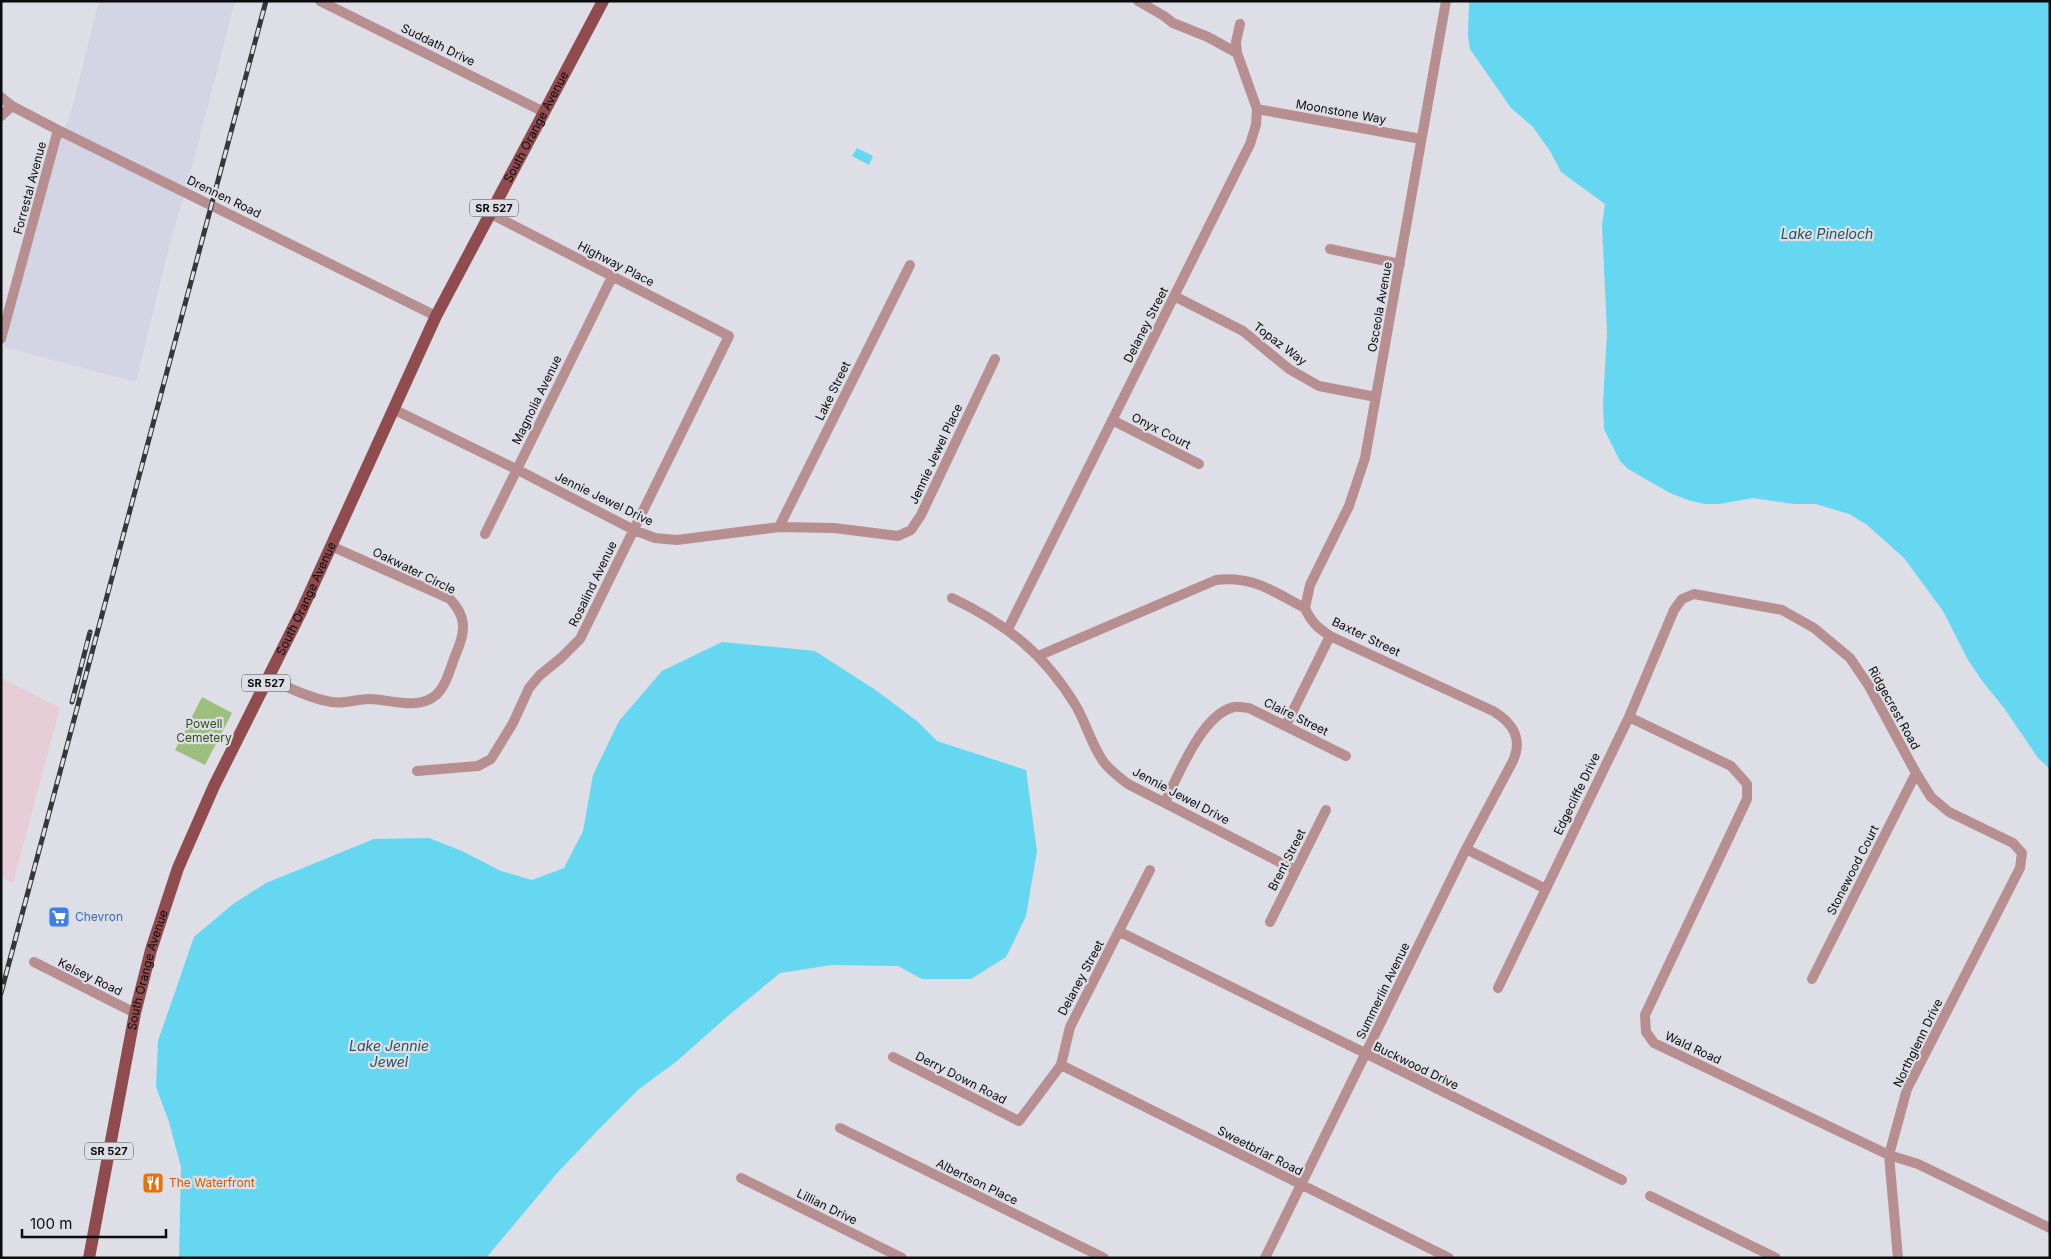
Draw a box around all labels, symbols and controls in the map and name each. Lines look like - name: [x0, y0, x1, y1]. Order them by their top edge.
- street label: Suddath Drive: [399, 20, 478, 69]
- street label: South Orange Avenue: [500, 68, 571, 185]
- street label: Moonstone Way: [1295, 96, 1388, 127]
- street label: Forrestal Avenue: [10, 140, 49, 236]
- street label: Drennen Road: [185, 172, 264, 221]
- road number: SR 527: [470, 200, 518, 217]
- water label: Lake Pineloch: [1781, 225, 1873, 242]
- street label: Highway Place: [575, 238, 657, 289]
- street label: Osceola Avenue: [1364, 260, 1395, 353]
- street label: Delaney Street: [1120, 284, 1171, 365]
- street label: Topaz Way: [1251, 319, 1310, 369]
- street label: Magnolia Avenue: [508, 353, 565, 447]
- street label: Lake Street: [812, 359, 853, 423]
- street label: Jennie Jewel Place: [906, 401, 965, 506]
- street label: Onyx Court: [1129, 409, 1193, 452]
- street label: Jennie Jewel Drive: [553, 468, 656, 529]
- street label: Rosalind Avenue: [565, 538, 620, 629]
- street label: South Orange Avenue: [273, 539, 339, 658]
- street label: Oakwater Circle: [370, 544, 458, 597]
- street label: Baxter Street: [1330, 614, 1403, 660]
- street label: Ridgecrest Road: [1865, 663, 1924, 752]
- road number: SR 527: [242, 674, 290, 691]
- street label: Claire Street: [1262, 694, 1331, 739]
- park label: Powell Cemetery: [176, 716, 232, 745]
- street label: Edgecliffe Drive: [1550, 750, 1603, 837]
- street label: Jennie Jewel Drive: [1130, 764, 1232, 827]
- street label: Stonewood Court: [1823, 822, 1882, 917]
- street label: Brent Street: [1265, 826, 1309, 893]
- supermarket icon: Chevron: [47, 905, 71, 929]
- street label: South Orange Avenue: [124, 908, 171, 1031]
- place label: Chevron: [75, 909, 123, 924]
- street label: Delaney Street: [1054, 937, 1107, 1018]
- street label: Summerlin Avenue: [1353, 940, 1413, 1042]
- street label: Kelsey Road: [56, 955, 125, 999]
- street label: Northglenn Drive: [1890, 996, 1945, 1089]
- street label: Wald Road: [1663, 1028, 1724, 1067]
- water label: Lake Jennie Jewel: [349, 1037, 429, 1070]
- street label: Buckwood Drive: [1371, 1038, 1461, 1093]
- street label: Derry Down Road: [913, 1048, 1009, 1107]
- street label: Sweetbriar Road: [1215, 1123, 1305, 1179]
- road number: SR 527: [85, 1142, 133, 1160]
- street label: Albertson Place: [934, 1155, 1021, 1208]
- restaurant icon: The Waterfront: [141, 1171, 165, 1195]
- place label: The Waterfront: [169, 1175, 255, 1190]
- street label: Lillian Drive: [795, 1185, 860, 1228]
- scale bar: [22, 1206, 166, 1238]
- text: 100 m: [30, 1214, 72, 1233]

